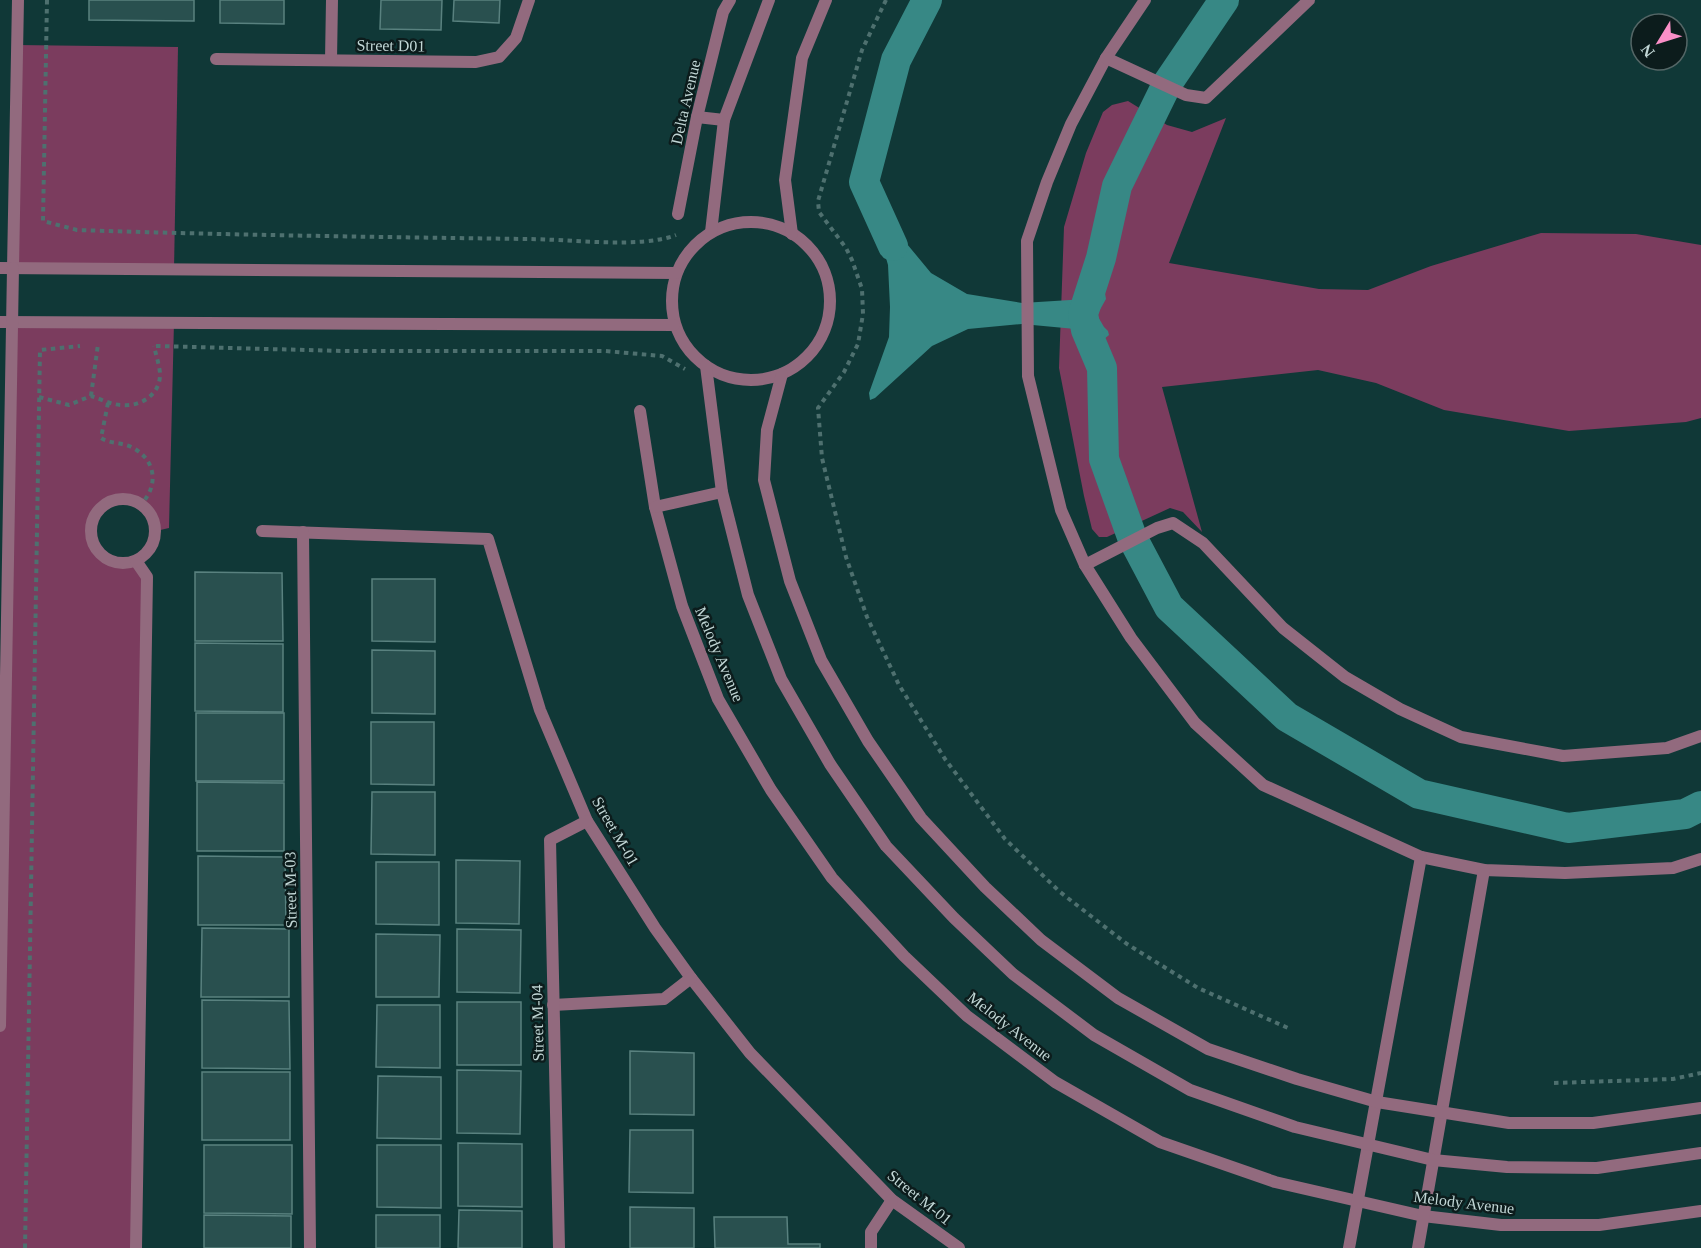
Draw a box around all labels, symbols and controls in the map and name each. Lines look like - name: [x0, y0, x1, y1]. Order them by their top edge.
- north arrow: [1629, 12, 1689, 72]
- street label: Street D01: [356, 36, 426, 55]
- text: N: [1637, 41, 1658, 61]
- street label: Delta Avenue: [667, 58, 703, 146]
- street label: Melody Avenue: [691, 604, 747, 705]
- street label: Street M-01: [589, 794, 642, 869]
- street label: Street M-03: [281, 851, 300, 929]
- street label: Street M-04: [528, 984, 547, 1062]
- street label: Melody Avenue: [964, 988, 1055, 1065]
- street label: Street M-01: [884, 1167, 955, 1228]
- street label: Melody Avenue: [1412, 1188, 1515, 1218]

